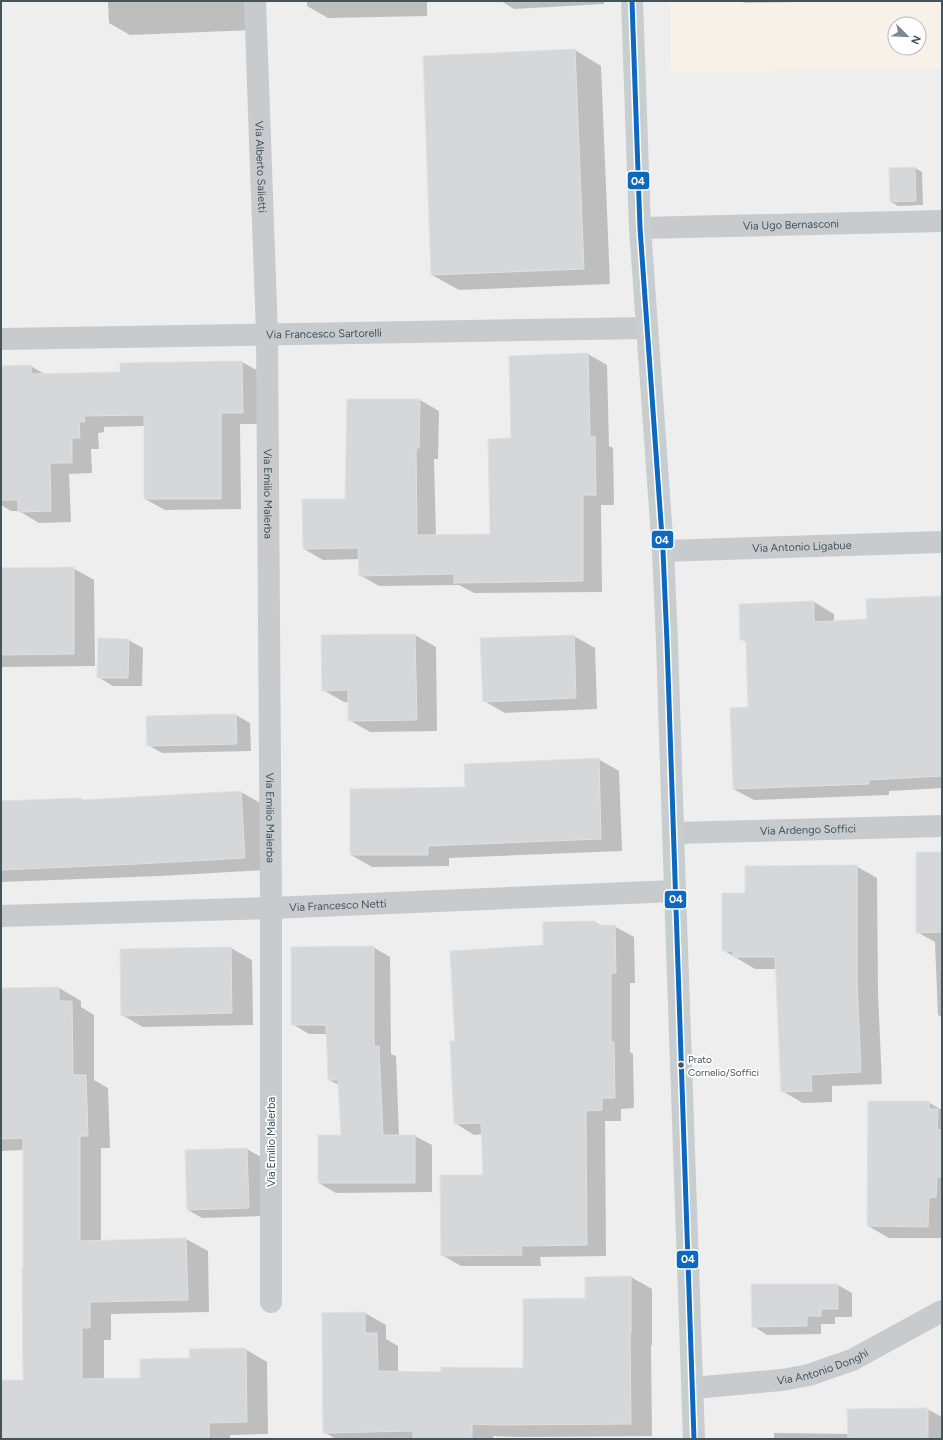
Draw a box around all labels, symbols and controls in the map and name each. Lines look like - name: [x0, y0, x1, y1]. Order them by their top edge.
- north arrow: [887, 16, 927, 56]
- text: N: [908, 33, 923, 46]
- street label: Via Alberto Salietti: [252, 121, 269, 213]
- line badge: 04: [627, 171, 650, 190]
- text: 04: [631, 175, 645, 188]
- street label: Via Ugo Bernasconi: [743, 217, 839, 233]
- street label: Via Francesco Sartorelli: [266, 327, 382, 341]
- street label: Via Emilio Malerba: [261, 449, 274, 539]
- line badge: 04: [651, 530, 674, 549]
- text: 04: [655, 534, 669, 547]
- street label: Via Antonio Ligabue: [752, 539, 852, 555]
- street label: Via Emilio Malerba: [263, 773, 277, 863]
- street label: Via Ardengo Soffici: [760, 822, 856, 838]
- line badge: 04: [664, 890, 687, 909]
- text: 04: [669, 893, 683, 906]
- street label: Via Francesco Netti: [289, 897, 387, 914]
- place label: Prato Cornelio/Soffici: [688, 1053, 759, 1079]
- marker: Prato Cornelio/Soffici: [676, 1060, 686, 1070]
- street label: Via Emilio Malerba: [265, 1097, 278, 1187]
- line badge: 04: [676, 1250, 699, 1269]
- text: 04: [681, 1253, 695, 1266]
- street label: Via Antonio Donghi: [776, 1346, 871, 1387]

